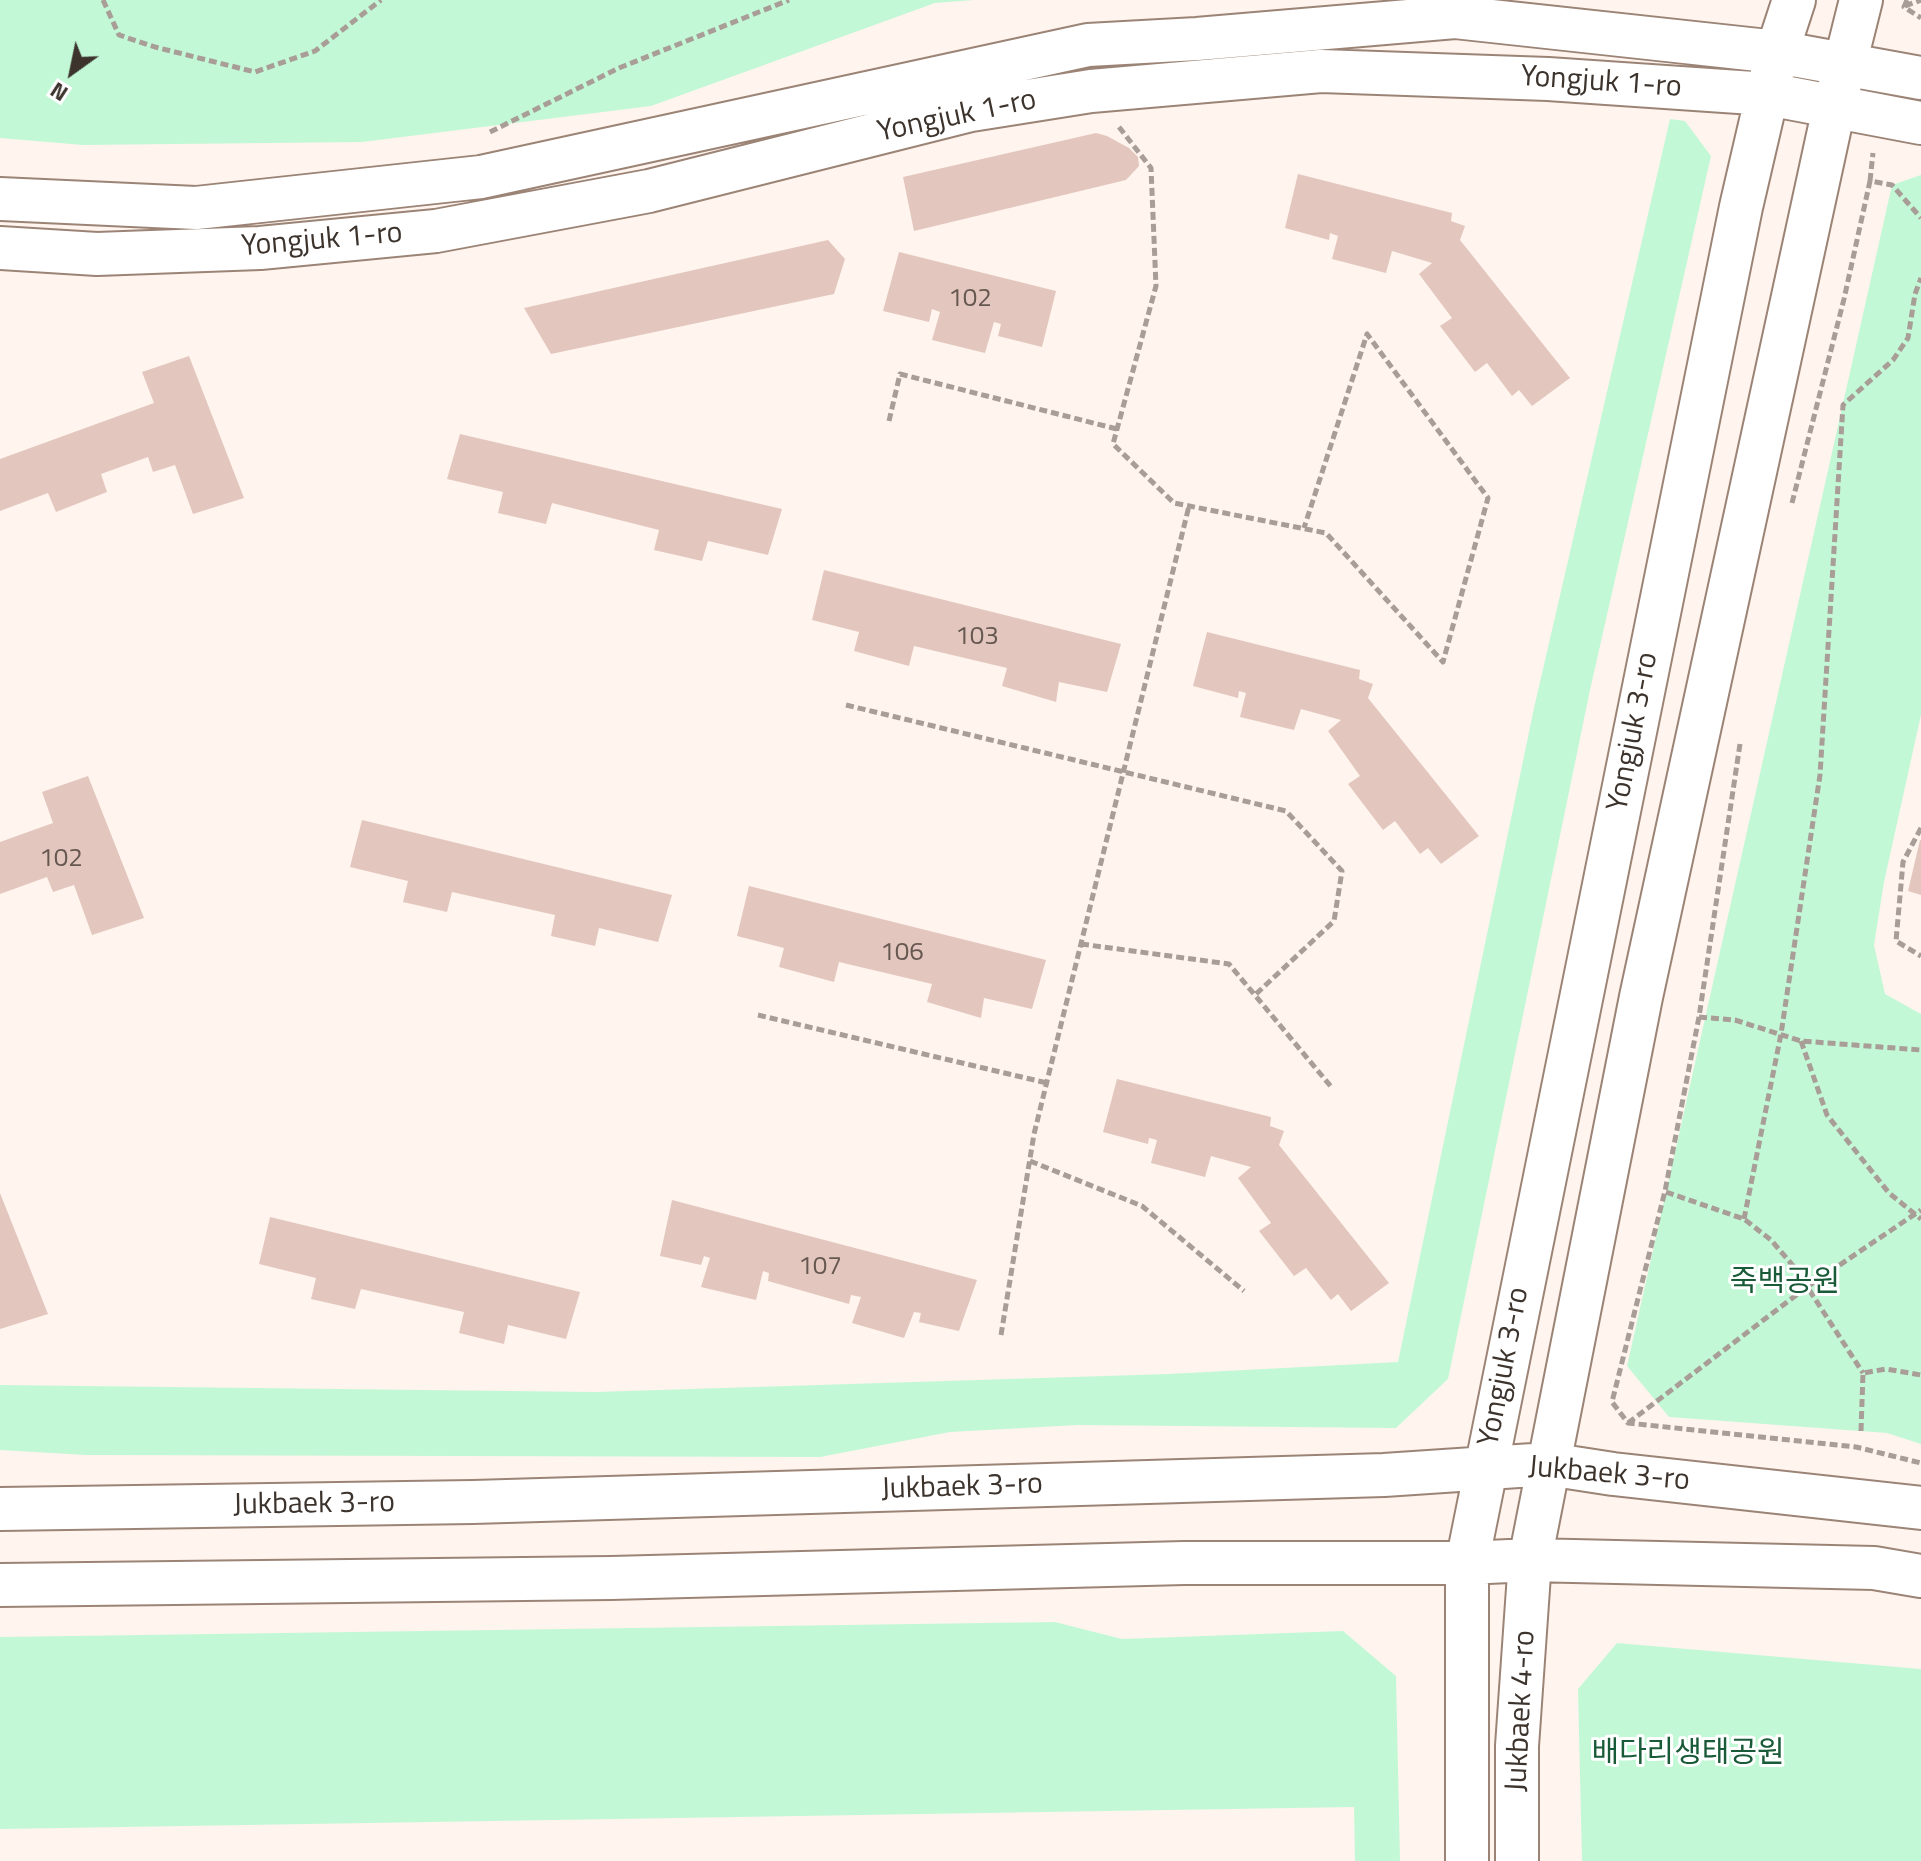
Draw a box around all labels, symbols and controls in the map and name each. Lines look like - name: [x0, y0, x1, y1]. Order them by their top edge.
- north arrow: [32, 32, 112, 112]
- street label: Yongjuk 1-ro: [1519, 59, 1683, 107]
- text: N: [43, 74, 75, 111]
- street label: Yongjuk 1-ro: [874, 83, 1040, 151]
- street label: Yongjuk 1-ro: [240, 216, 404, 266]
- house number: 102: [948, 284, 992, 316]
- house number: 103: [955, 622, 999, 654]
- street label: Yongjuk 3-ro: [1601, 649, 1667, 815]
- house number: 102: [39, 844, 83, 876]
- house number: 106: [880, 938, 924, 970]
- house number: 107: [798, 1252, 842, 1284]
- park label: 죽백공원: [1730, 1266, 1840, 1302]
- street label: Yongjuk 3-ro: [1472, 1284, 1538, 1450]
- street label: Jukbaek 3-ro: [1527, 1450, 1691, 1500]
- street label: Jukbaek 3-ro: [881, 1467, 1043, 1509]
- street label: Jukbaek 3-ro: [233, 1486, 395, 1524]
- street label: Jukbaek 4-ro: [1500, 1629, 1544, 1793]
- park label: 배다리생태공원: [1591, 1737, 1785, 1773]

